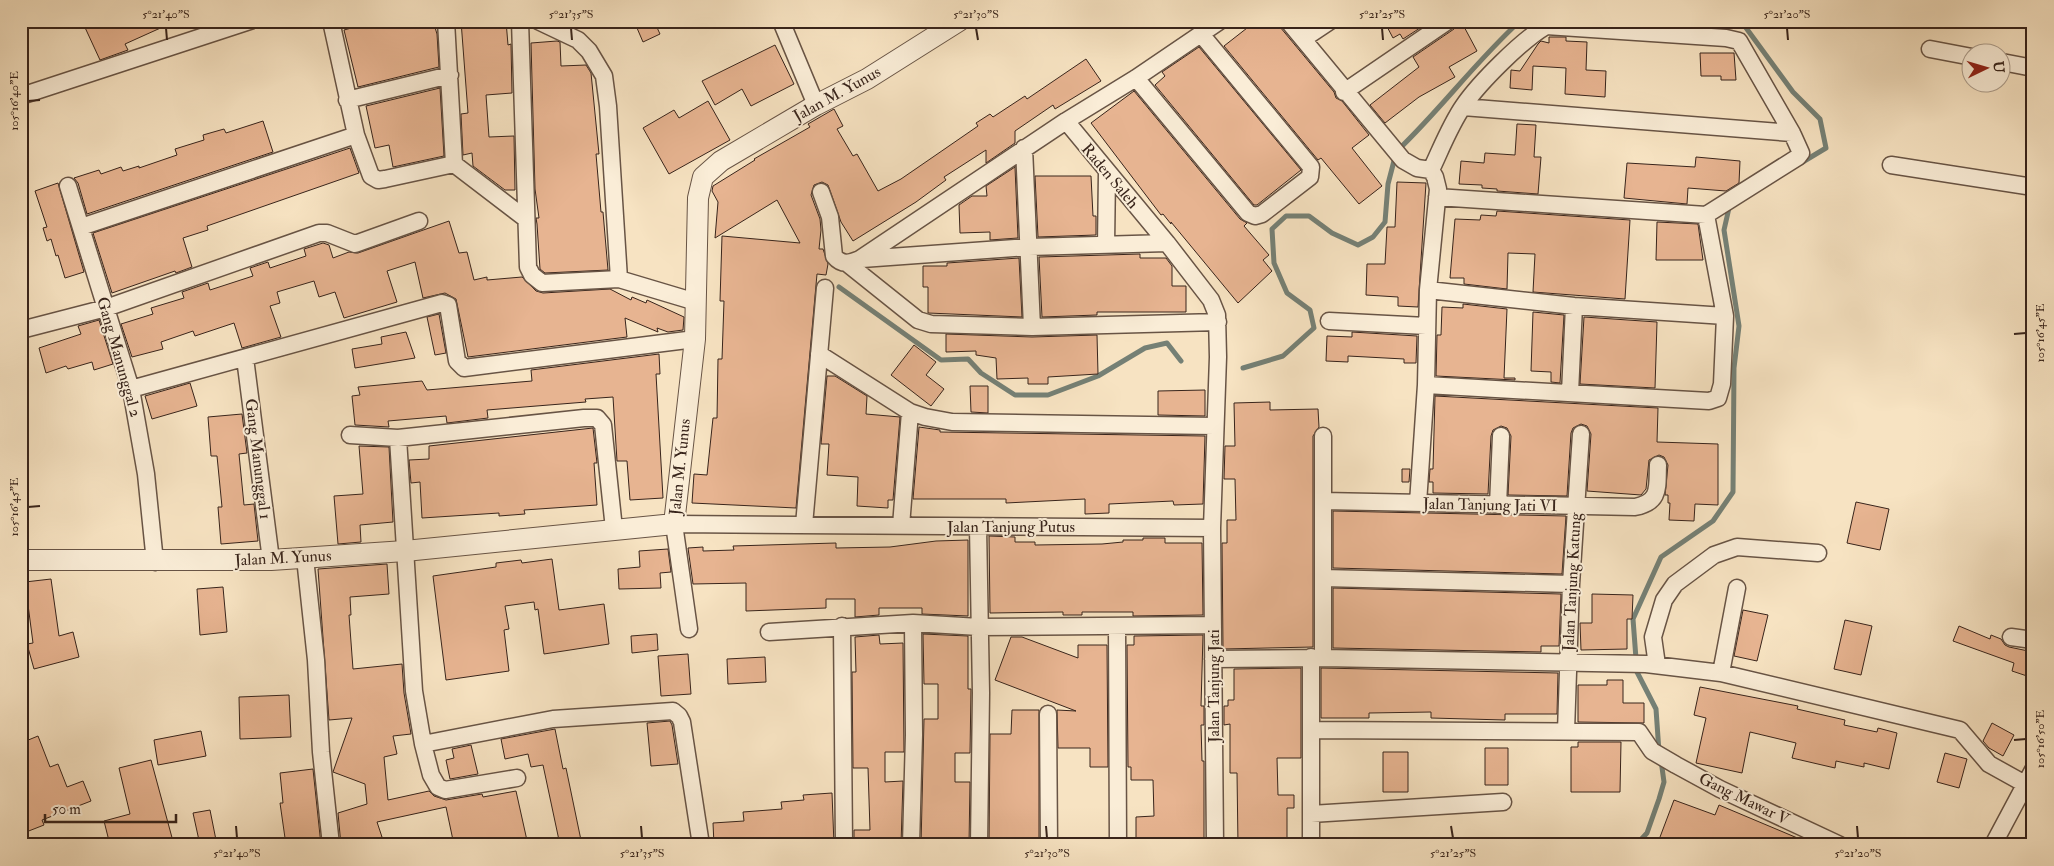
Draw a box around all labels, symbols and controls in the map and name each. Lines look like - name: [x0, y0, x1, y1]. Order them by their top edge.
- text: 5°21'40"S: [142, 7, 190, 22]
- text: 5°21'35"S: [549, 7, 593, 22]
- text: 5°21'30"S: [953, 7, 999, 22]
- text: 5°21'25"S: [1359, 7, 1405, 22]
- text: 5°21'20"S: [1763, 7, 1811, 22]
- north arrow: [1962, 42, 2012, 92]
- text: U: [1989, 60, 2007, 74]
- street label: Jalan M. Yunus: [789, 62, 885, 128]
- text: 105°16'40"E: [7, 71, 22, 131]
- street label: Raden Saleh: [1077, 139, 1143, 213]
- street label: Gang Manunggal 2: [92, 295, 146, 419]
- text: 105°16'45"E: [2033, 303, 2048, 362]
- street label: Gang Manunggal 1: [241, 397, 275, 521]
- street label: Jalan M. Yunus: [665, 418, 696, 517]
- text: 105°16'45"E: [7, 477, 22, 536]
- street label: Jalan Tanjung Jati VI: [1422, 494, 1557, 517]
- street label: Jalan Tanjung Katung: [1558, 511, 1587, 653]
- street label: Jalan Tanjung Putus: [946, 517, 1075, 538]
- street label: Jalan M. Yunus: [233, 545, 332, 572]
- street label: Jalan Tanjung Jati: [1204, 629, 1225, 744]
- text: 105°16'50"E: [2033, 709, 2048, 768]
- street label: Gang Mawar V: [1695, 768, 1793, 830]
- scale bar: [45, 791, 176, 823]
- text: 50 m: [52, 800, 81, 819]
- text: 5°21'40"S: [213, 846, 261, 861]
- text: 5°21'35"S: [620, 846, 664, 861]
- text: 5°21'30"S: [1024, 846, 1070, 861]
- text: 5°21'25"S: [1430, 846, 1476, 861]
- text: 5°21'20"S: [1834, 846, 1882, 861]

